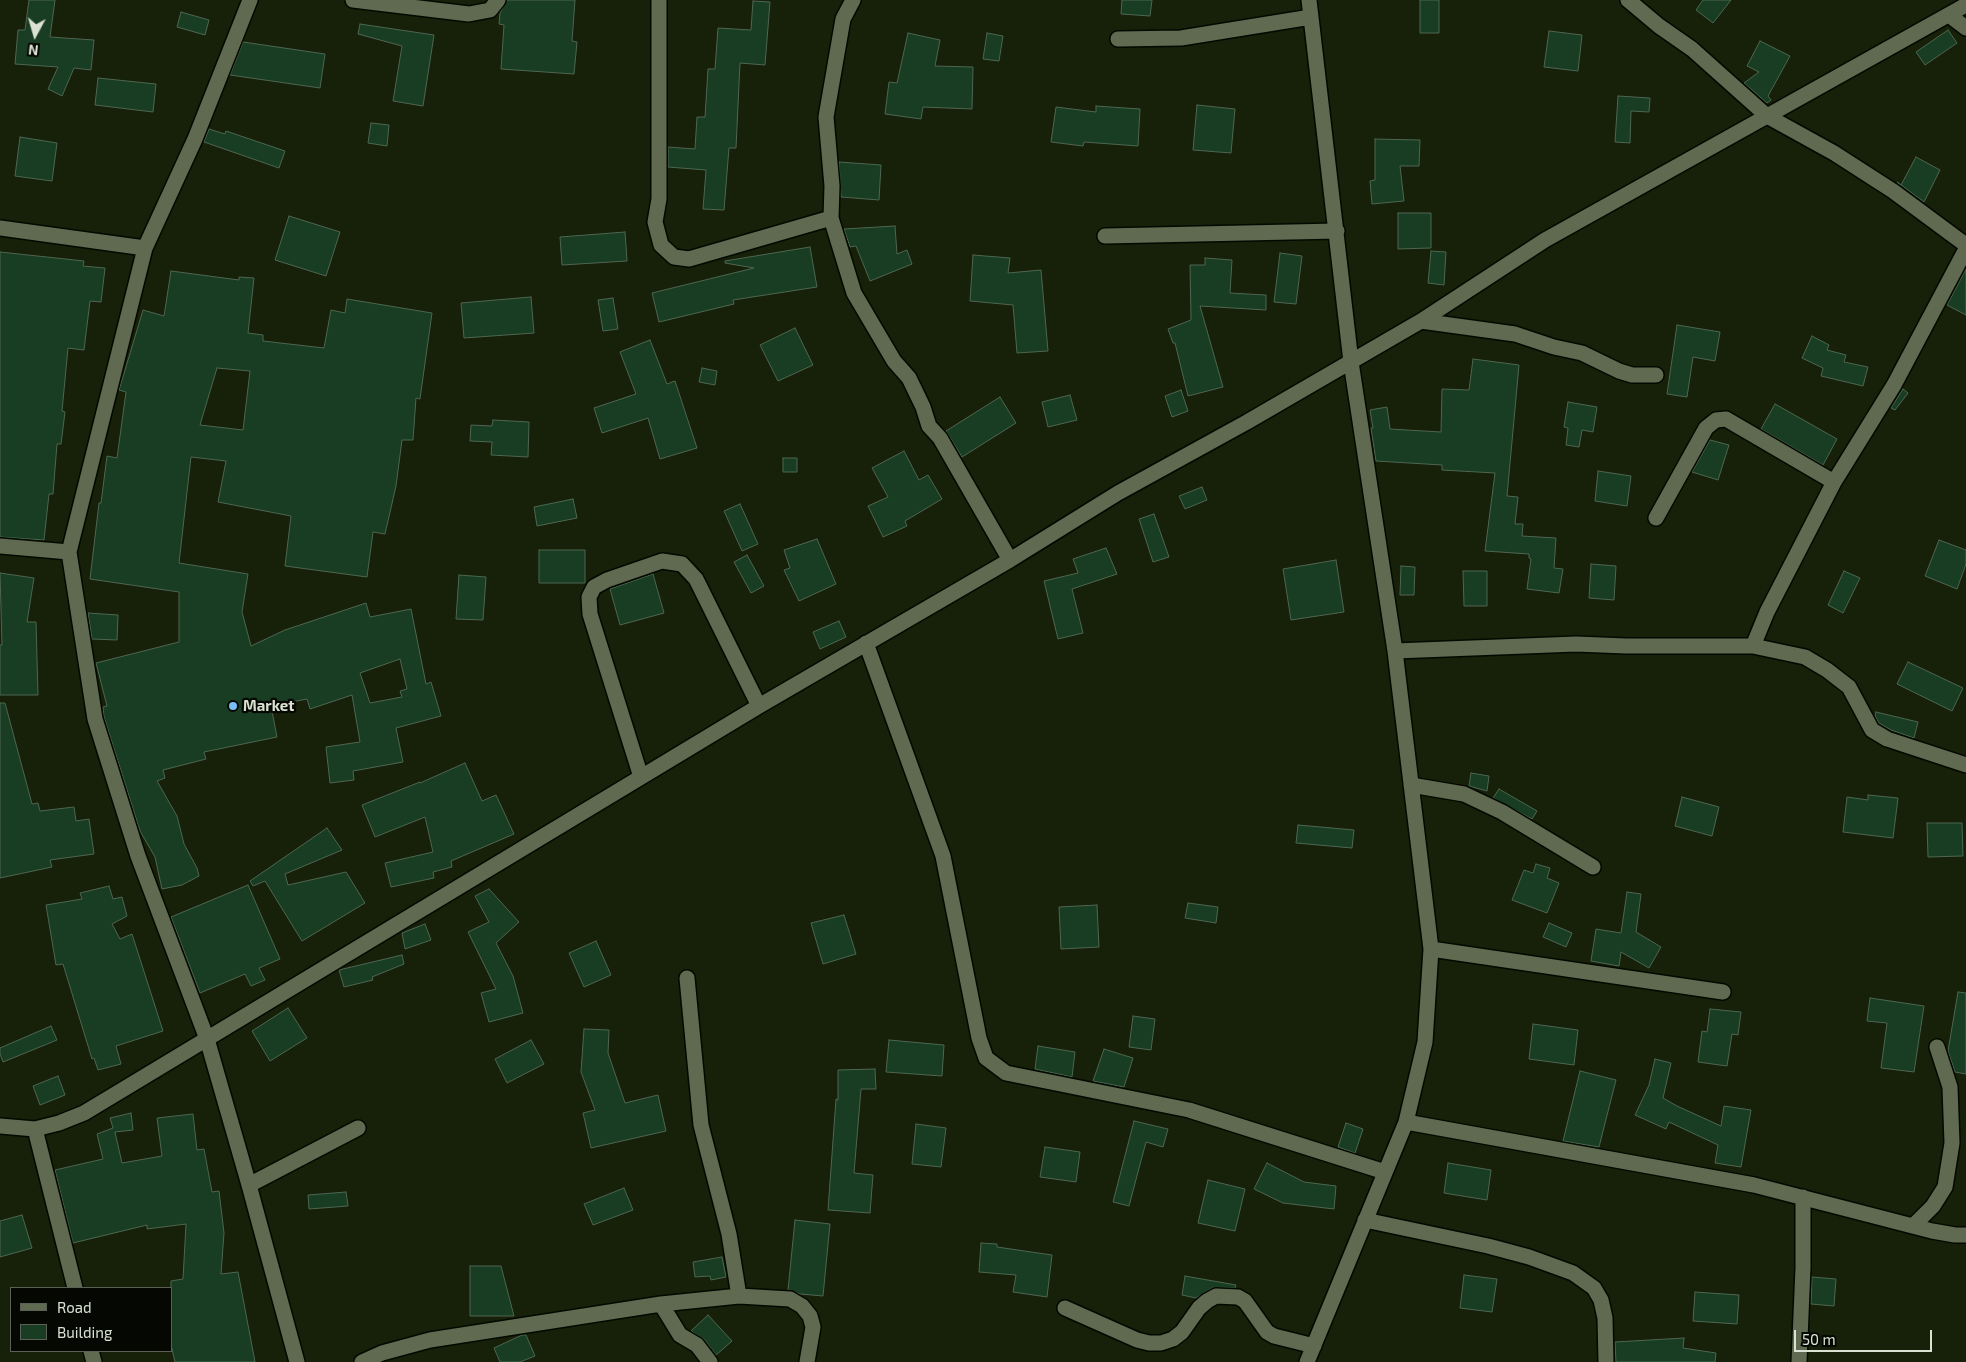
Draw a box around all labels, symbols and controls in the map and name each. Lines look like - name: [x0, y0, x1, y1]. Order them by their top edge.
- north arrow: [10, 10, 60, 60]
- text: N: [27, 41, 39, 59]
- place label: Market: [243, 697, 294, 715]
- marker: Market: [227, 700, 239, 712]
- legend: [10, 1287, 172, 1352]
- text: Road: [57, 1298, 92, 1316]
- scale bar: [1796, 1320, 1934, 1352]
- text: Building: [57, 1323, 112, 1341]
- text: 50 m: [1802, 1330, 1836, 1348]

